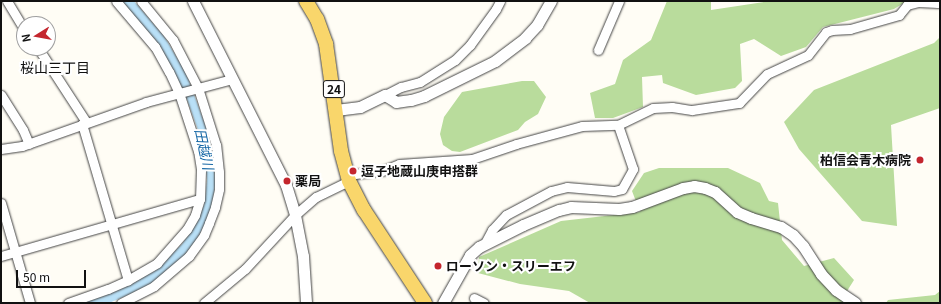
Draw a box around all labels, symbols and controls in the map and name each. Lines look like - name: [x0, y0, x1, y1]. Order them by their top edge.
- north arrow: [16, 16, 56, 56]
- text: N: [17, 33, 34, 44]
- district label: 桜山三丁目: [20, 59, 90, 75]
- road number: 24: [322, 79, 346, 99]
- water label: 田越川: [192, 127, 218, 171]
- place label: 柏信会青木病院: [820, 152, 911, 168]
- marker: 柏信会青木病院: [914, 154, 926, 166]
- place label: 逗子地蔵山庚申搭群: [361, 163, 478, 179]
- marker: 逗子地蔵山庚申搭群: [348, 166, 358, 176]
- place label: 薬局: [295, 173, 321, 189]
- marker: 薬局: [282, 176, 292, 186]
- place label: ローソン・スリーエフ: [446, 258, 576, 274]
- marker: ローソン・スリーエフ: [433, 261, 443, 271]
- scale bar: [18, 262, 88, 288]
- text: 50 m: [23, 268, 50, 285]

